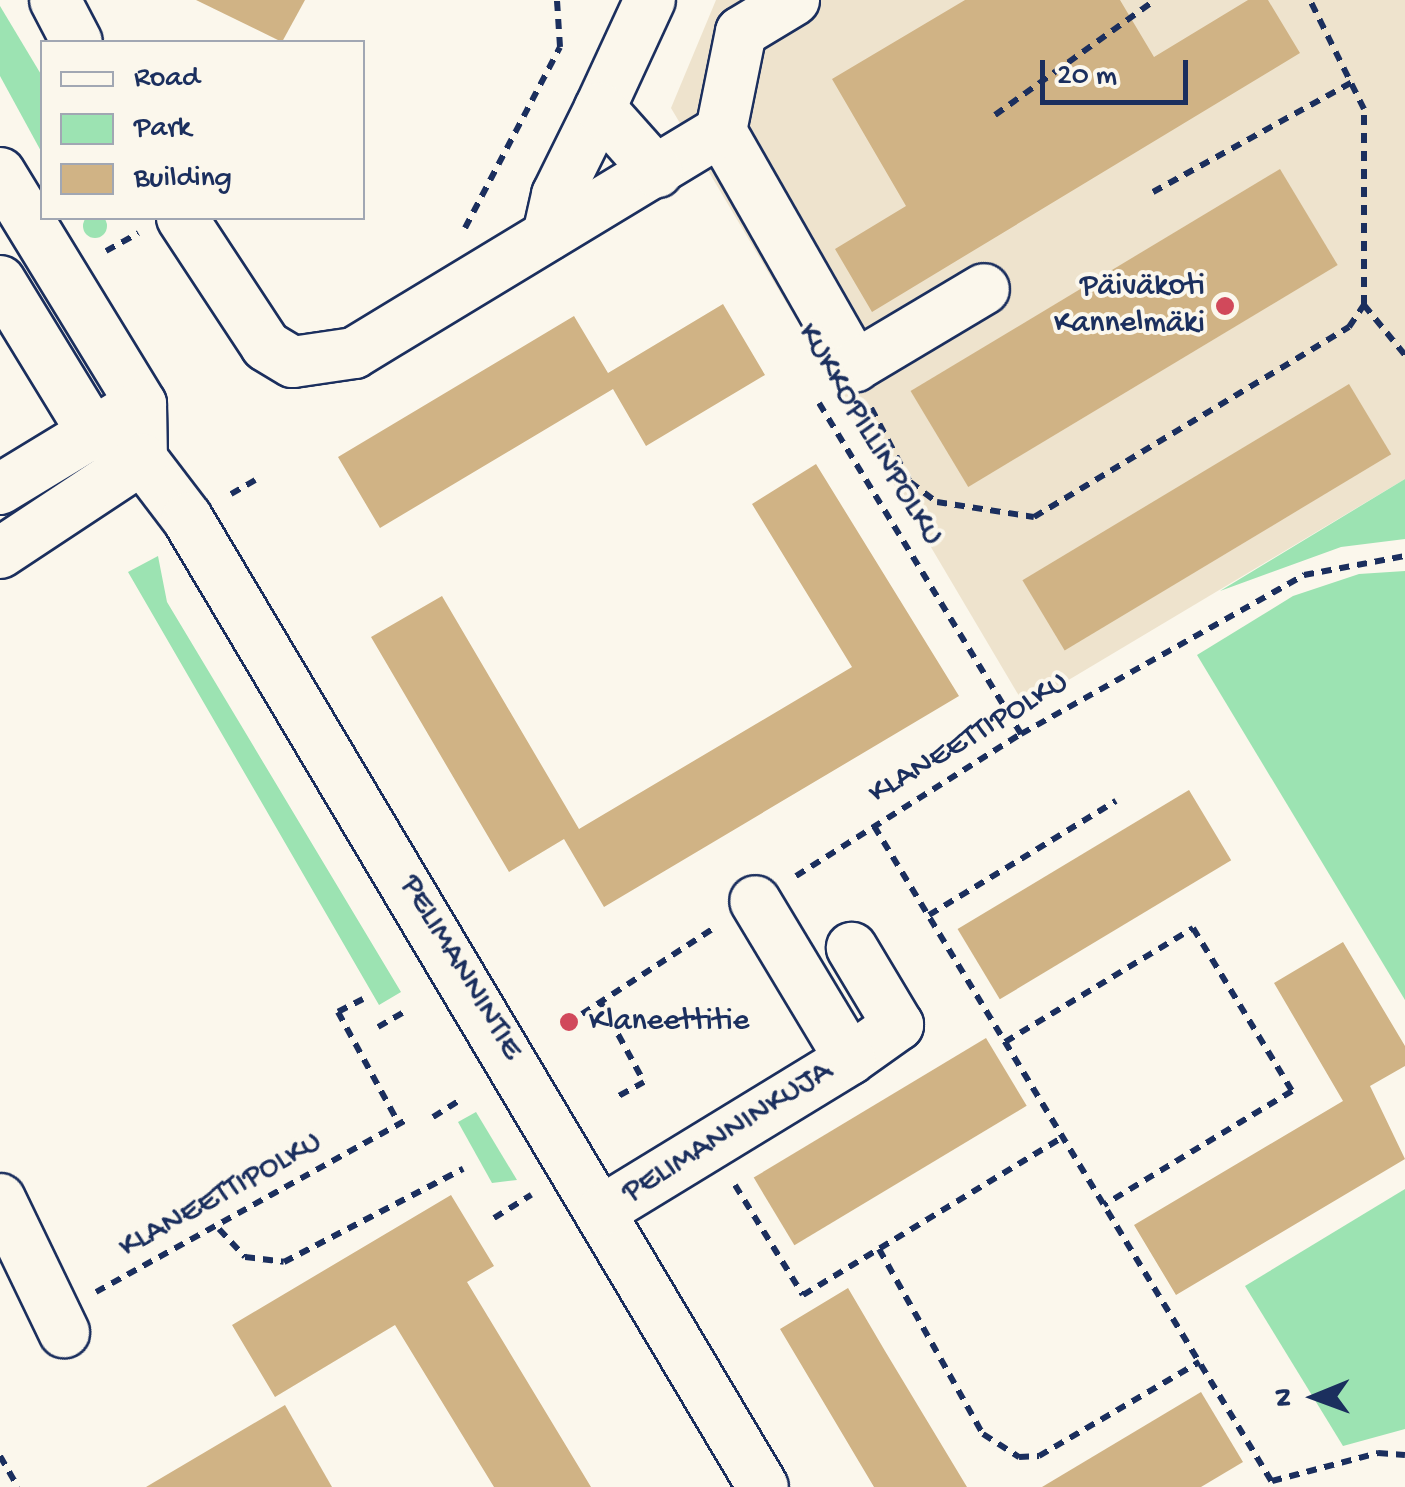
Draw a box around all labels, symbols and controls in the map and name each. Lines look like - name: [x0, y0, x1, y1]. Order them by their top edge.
- legend: [40, 40, 365, 220]
- scale bar: [1045, 40, 1192, 102]
- text: 20 m: [1057, 60, 1117, 95]
- text: Road: [134, 62, 200, 97]
- text: Park: [134, 112, 191, 147]
- text: Building: [134, 162, 232, 197]
- place label: Päiväkoti Kannelmäki: [1054, 269, 1205, 344]
- marker: Päiväkoti Kannelmäki: [1214, 295, 1236, 317]
- street label: KUKKOPILLINPOLKU: [787, 317, 951, 553]
- street label: KLANEETTIPOLKU: [862, 664, 1076, 814]
- street label: PELIMANNINTIE: [390, 869, 530, 1067]
- place label: Klaneettitie: [589, 1003, 749, 1041]
- marker: Klaneettitie: [558, 1011, 580, 1033]
- street label: PELIMANNINKUJA: [616, 1053, 840, 1213]
- street label: KLANEETTIPOLKU: [113, 1124, 329, 1268]
- north arrow: [1265, 1347, 1365, 1447]
- text: N: [1268, 1388, 1301, 1407]

